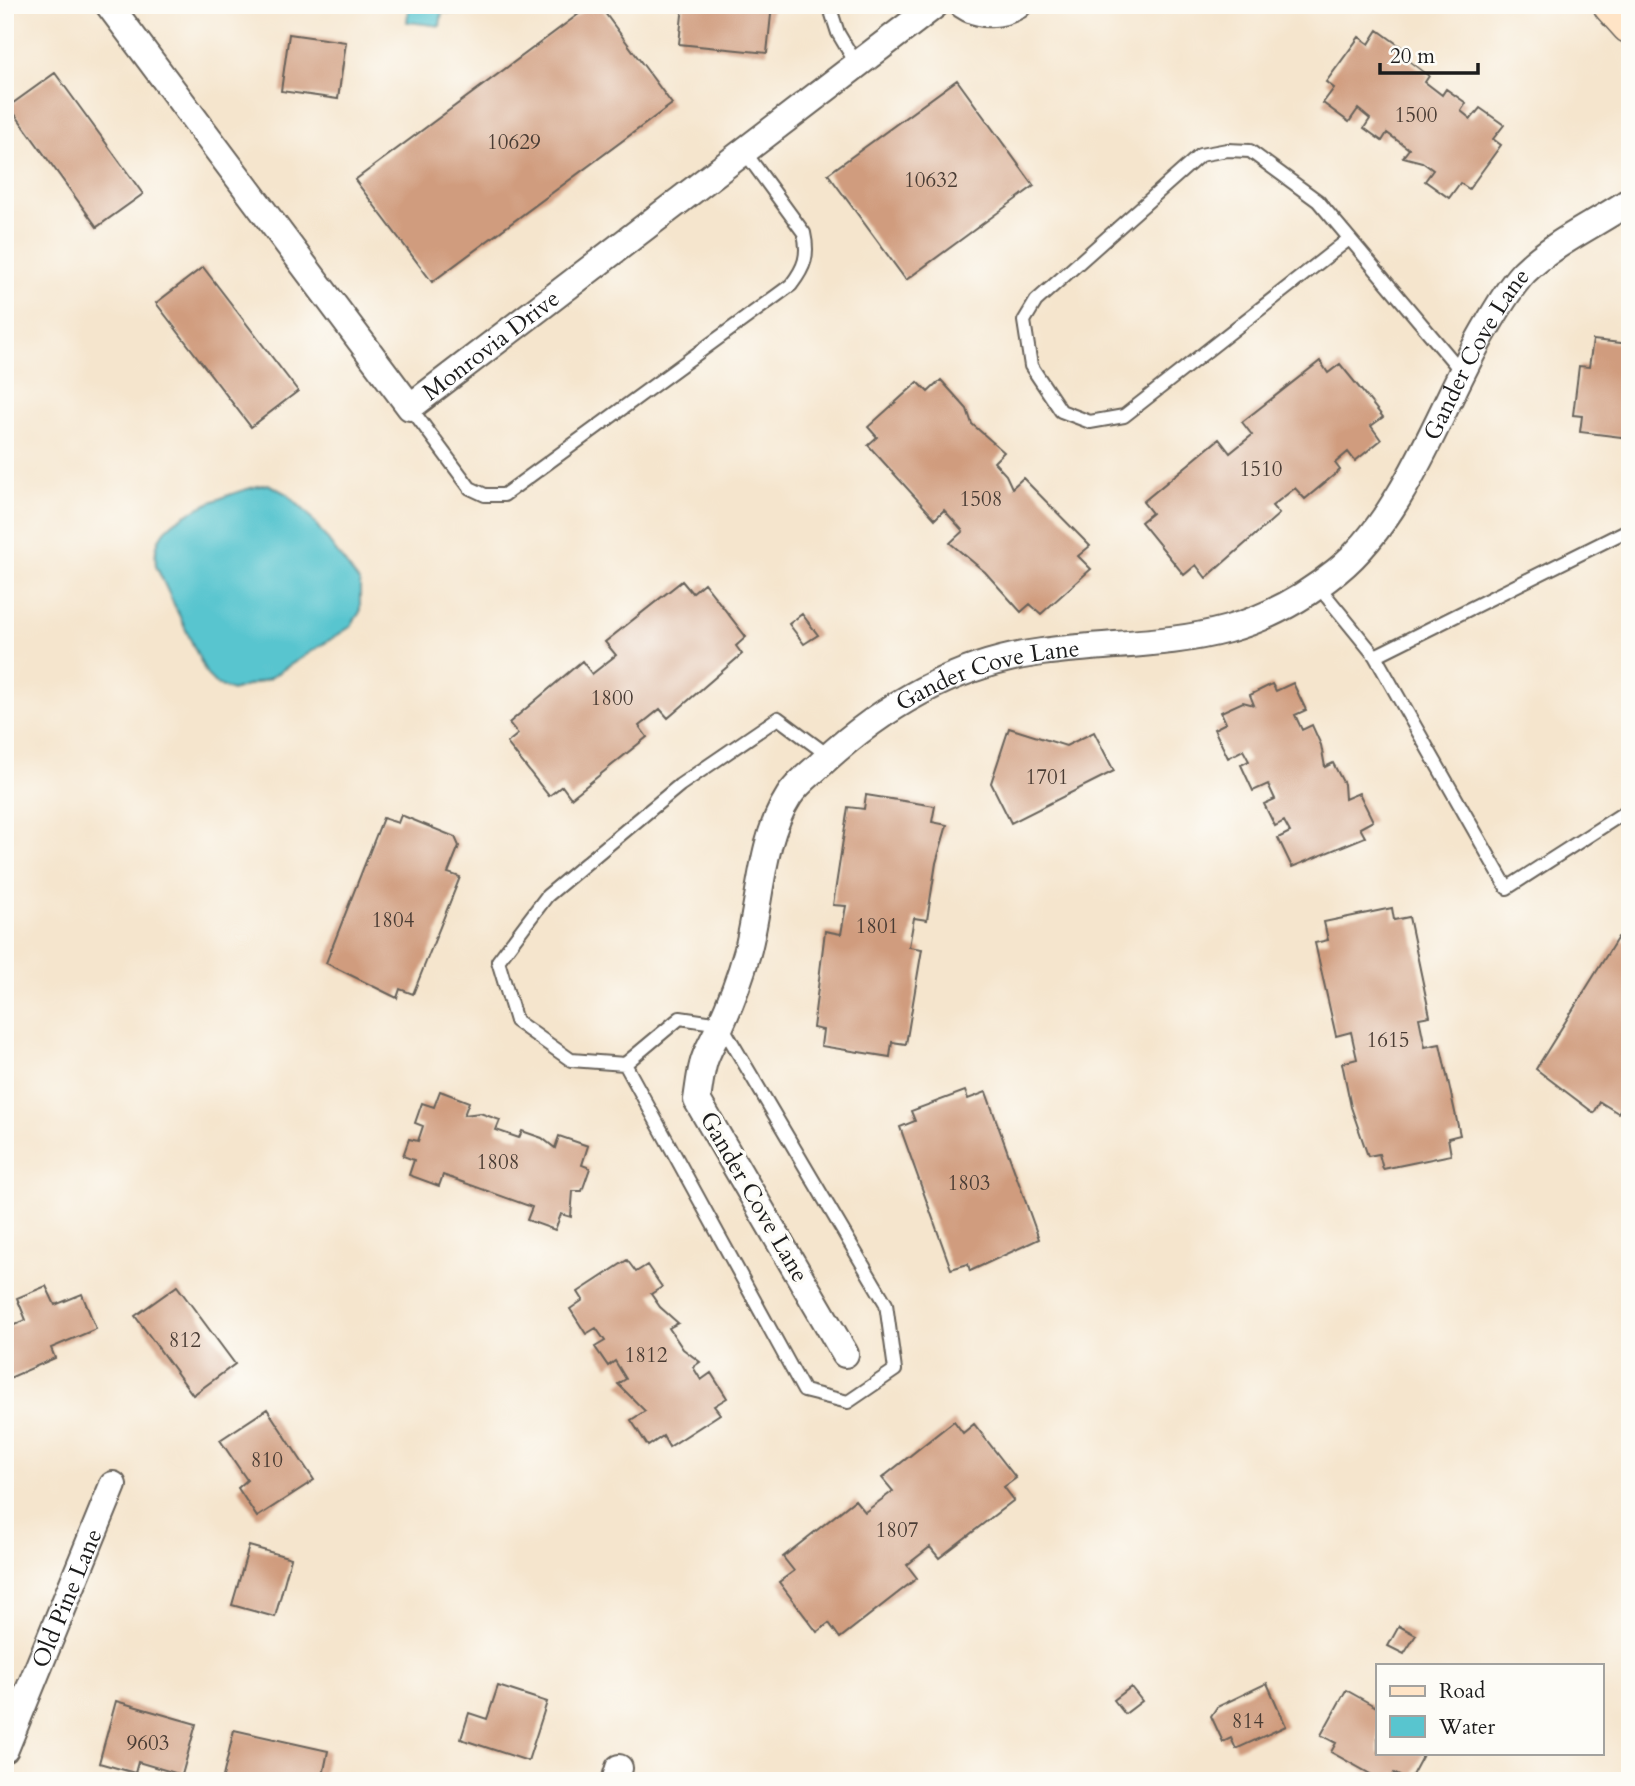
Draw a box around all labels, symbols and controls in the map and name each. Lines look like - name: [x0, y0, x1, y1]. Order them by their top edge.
- scale bar: [1380, 32, 1478, 76]
- text: 20 m: [1390, 42, 1435, 71]
- house number: 1500: [1394, 101, 1438, 130]
- house number: 10629: [487, 128, 541, 157]
- house number: 10632: [904, 166, 958, 195]
- street label: Gander Cove Lane: [1415, 261, 1537, 446]
- street label: Monrovia Drive: [415, 282, 566, 408]
- house number: 1510: [1239, 455, 1283, 484]
- house number: 1508: [959, 485, 1003, 514]
- street label: Gander Cove Lane: [889, 632, 1081, 719]
- house number: 1800: [590, 684, 634, 713]
- house number: 1701: [1025, 763, 1069, 792]
- house number: 1804: [371, 906, 415, 935]
- house number: 1801: [855, 912, 899, 941]
- house number: 1615: [1366, 1026, 1410, 1055]
- street label: Gander Cove Lane: [692, 1106, 816, 1288]
- house number: 1808: [476, 1148, 520, 1177]
- house number: 1803: [947, 1169, 991, 1198]
- house number: 812: [169, 1326, 201, 1355]
- house number: 1812: [624, 1341, 668, 1370]
- house number: 810: [251, 1446, 283, 1475]
- house number: 1807: [875, 1516, 919, 1545]
- street label: Old Pine Lane: [24, 1524, 110, 1673]
- legend: [1376, 1664, 1604, 1754]
- text: Road: [1439, 1677, 1485, 1706]
- house number: 814: [1232, 1707, 1264, 1736]
- text: Water: [1438, 1713, 1495, 1742]
- house number: 9603: [126, 1729, 170, 1758]

